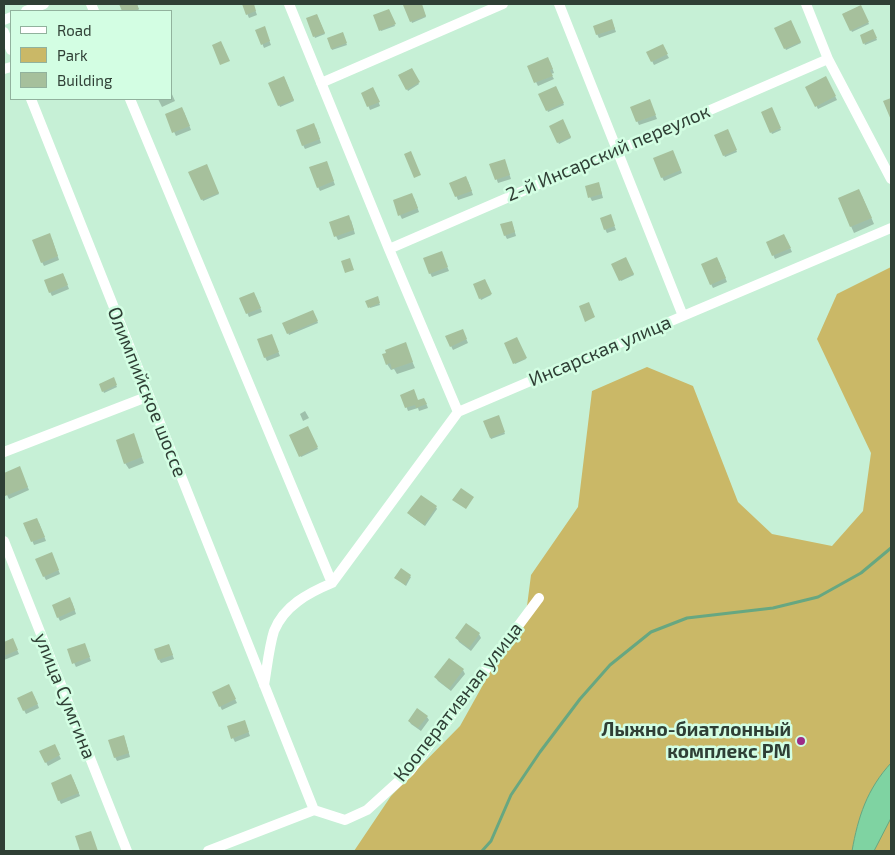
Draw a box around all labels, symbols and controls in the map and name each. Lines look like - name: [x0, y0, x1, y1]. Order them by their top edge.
- legend: [10, 10, 172, 100]
- text: Road: [57, 21, 92, 39]
- text: Park: [57, 46, 88, 64]
- text: Building: [57, 71, 112, 89]
- street label: 2-й Инсарский переулок: [503, 100, 713, 206]
- street label: Олимпийское шоссе: [102, 304, 192, 480]
- street label: Инсарская улица: [525, 311, 675, 391]
- street label: Кооперативная улица: [389, 618, 527, 786]
- street label: улица Сумгина: [29, 630, 101, 762]
- place label: Лыжно-биатлонный комплекс РМ: [602, 719, 791, 763]
- marker: Лыжно-биатлонный комплекс РМ: [795, 735, 807, 747]

